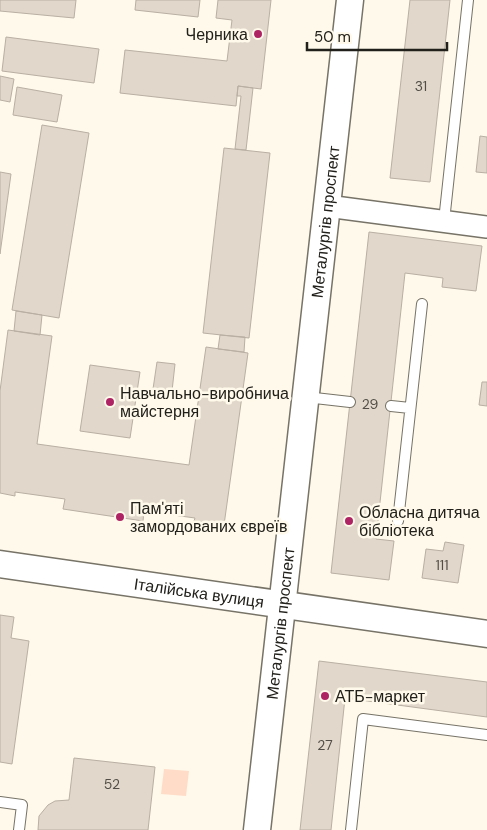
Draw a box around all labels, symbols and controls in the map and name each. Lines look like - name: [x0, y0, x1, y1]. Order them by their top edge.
- scale bar: [307, 20, 447, 52]
- place label: Черника: [186, 24, 248, 45]
- text: 50 m: [314, 27, 351, 47]
- marker: Черника: [252, 28, 264, 40]
- house number: 31: [415, 77, 427, 95]
- street label: Металургів проспект: [306, 144, 344, 299]
- place label: Навчально-виробнича майстерня: [120, 383, 289, 422]
- house number: 29: [362, 395, 379, 413]
- marker: Навчально-виробнича майстерня: [104, 396, 116, 408]
- place label: Пам'яті замордованих євреїв: [130, 498, 288, 537]
- place label: Обласна дитяча бібліотека: [359, 502, 480, 541]
- marker: Пам'яті замордованих євреїв: [114, 511, 126, 523]
- marker: Обласна дитяча бібліотека: [343, 515, 355, 527]
- street label: Металургів проспект: [261, 546, 299, 700]
- house number: 111: [435, 556, 449, 574]
- street label: Італійська вулиця: [133, 573, 265, 612]
- place label: АТБ-маркет: [335, 686, 426, 707]
- marker: АТБ-маркет: [319, 690, 331, 702]
- house number: 27: [317, 736, 333, 754]
- house number: 52: [104, 775, 120, 793]

